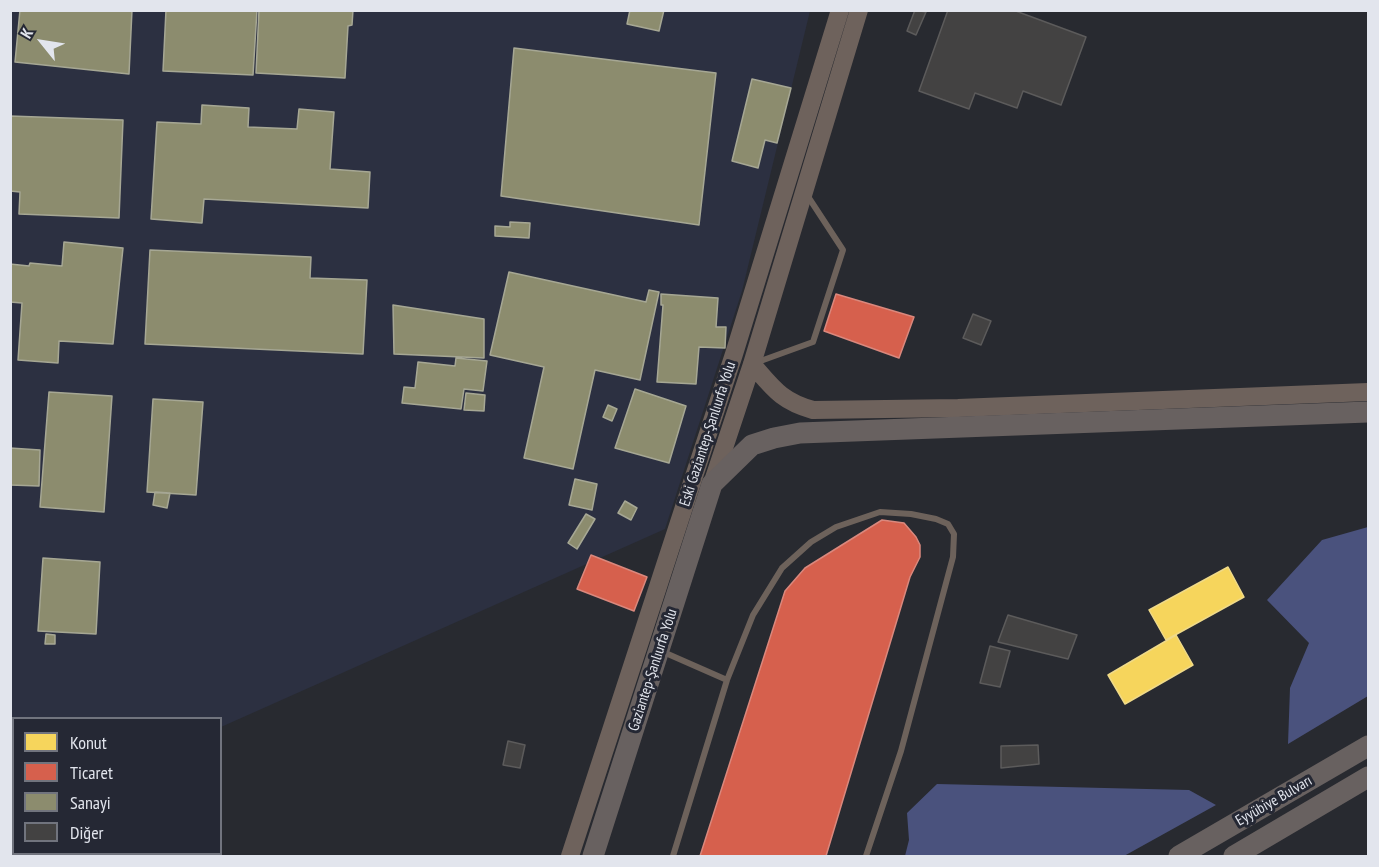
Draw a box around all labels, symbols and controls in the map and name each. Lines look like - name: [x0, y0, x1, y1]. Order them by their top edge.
- north arrow: [12, 12, 72, 72]
- text: K: [16, 24, 37, 42]
- street label: Eski Gaziantep-Şanlıurfa Yolu: [676, 359, 740, 509]
- street label: Gaziantep-Şanlıurfa Yolu: [625, 607, 681, 733]
- legend: [12, 717, 222, 855]
- text: Konut: [70, 731, 107, 754]
- text: Ticaret: [70, 761, 113, 784]
- street label: Eyyübiye Bulvarı: [1233, 772, 1315, 830]
- text: Sanayi: [70, 791, 111, 814]
- text: Diğer: [70, 821, 104, 844]

